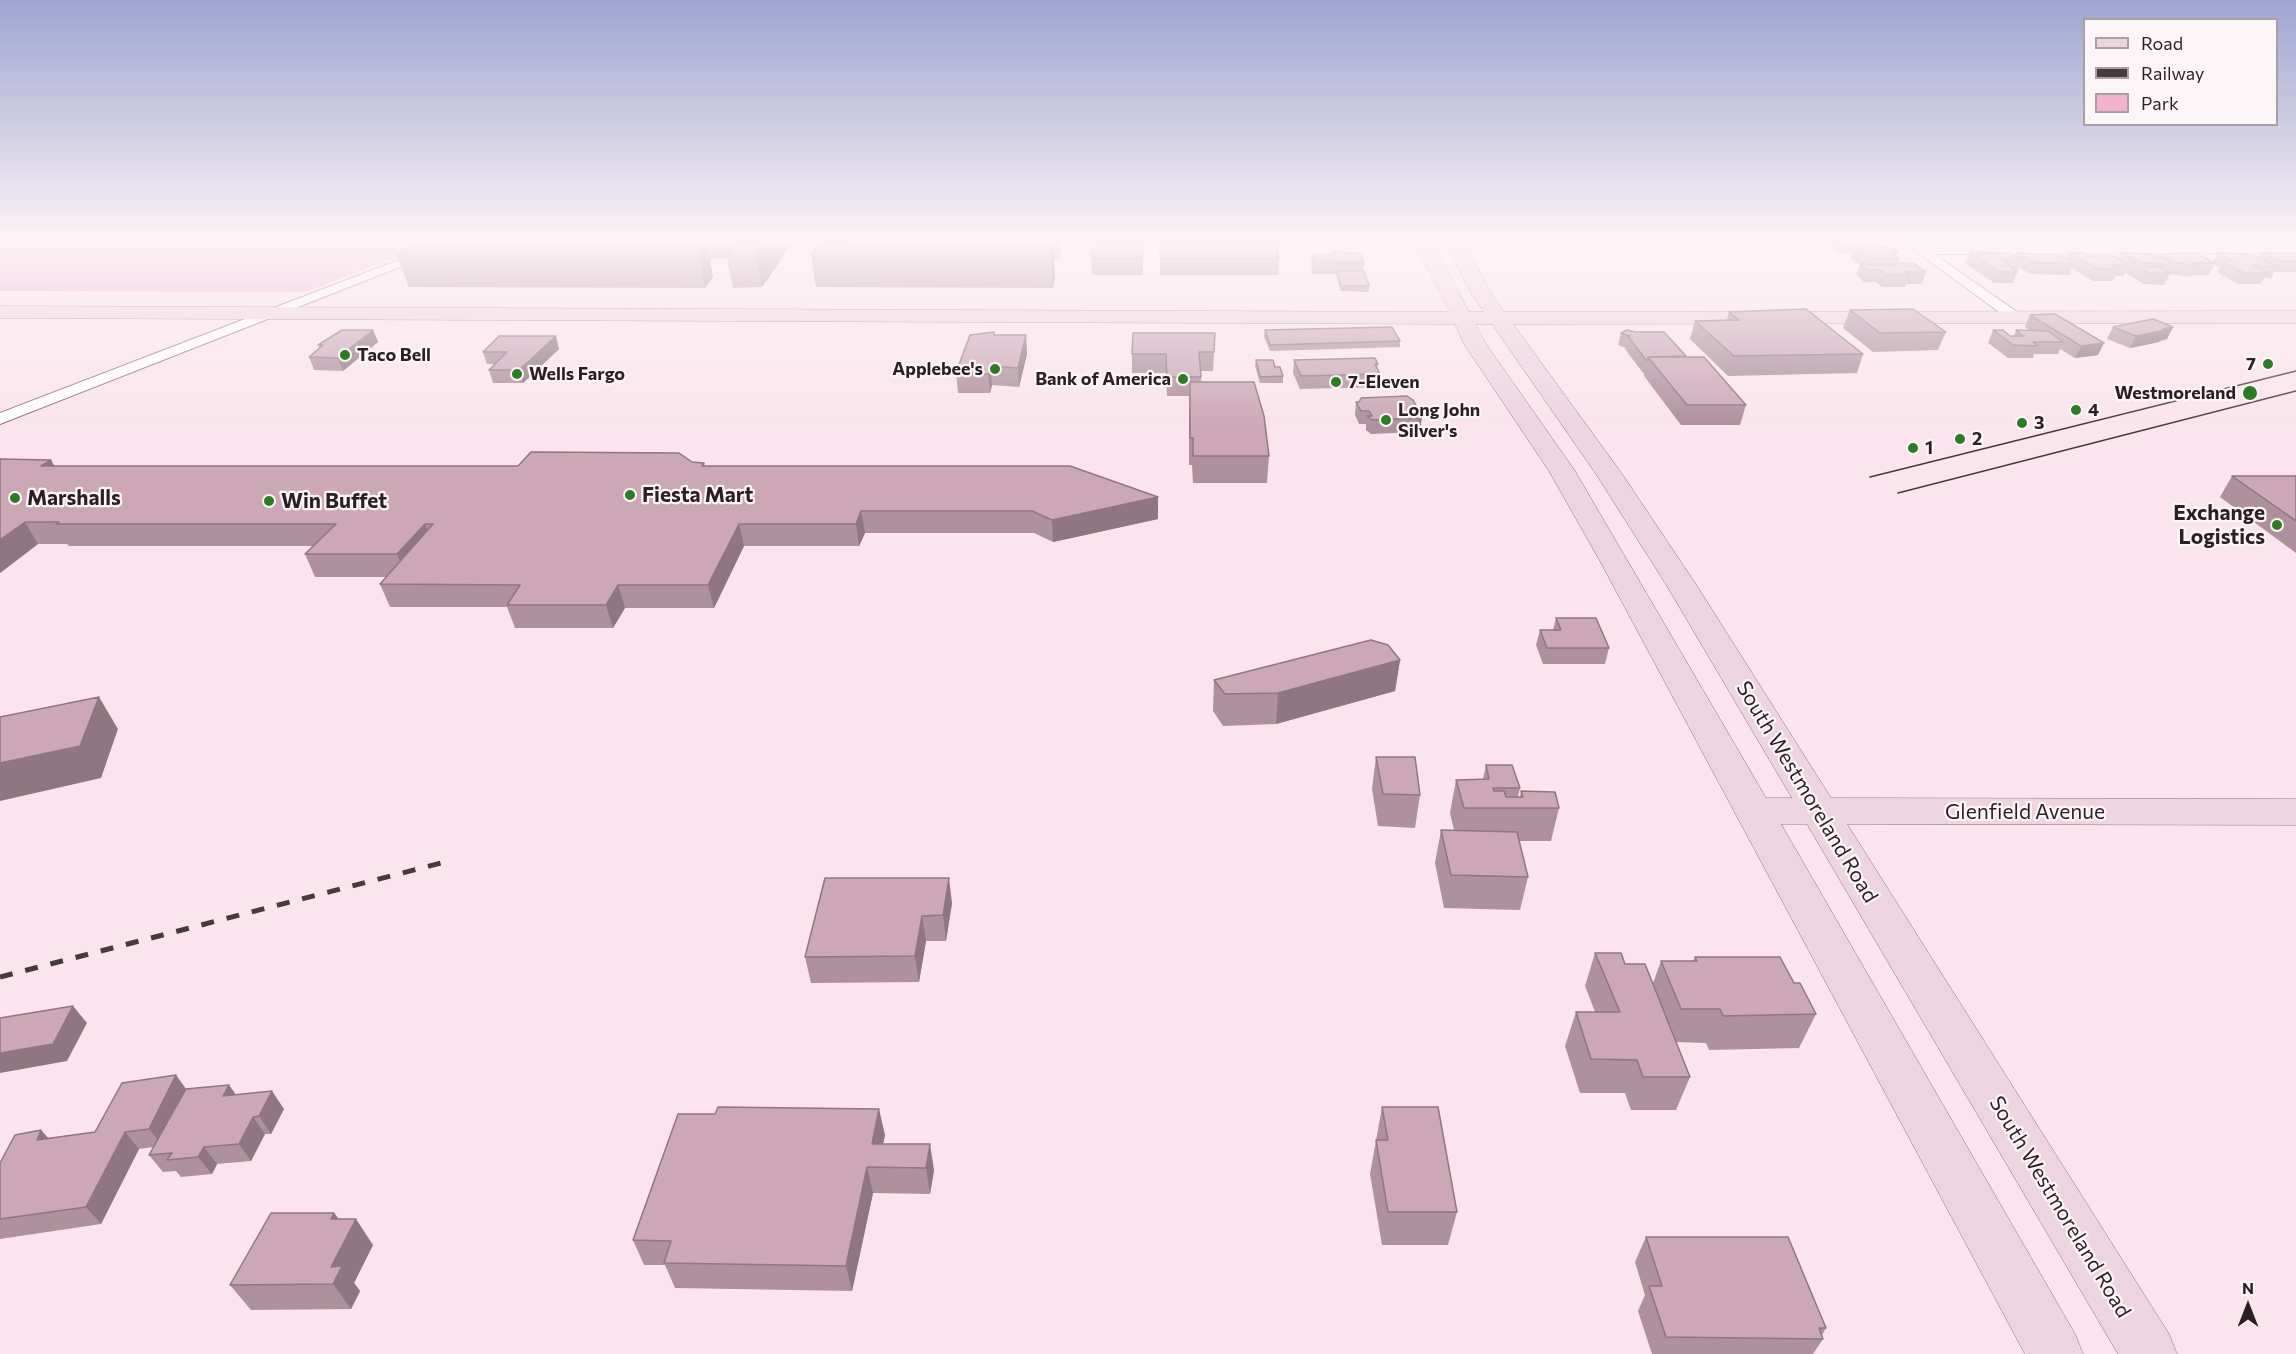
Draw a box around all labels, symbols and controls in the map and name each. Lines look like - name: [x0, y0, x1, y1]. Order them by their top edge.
- legend: [2083, 18, 2278, 126]
- text: Road: [2141, 32, 2183, 54]
- text: Railway: [2141, 62, 2204, 84]
- text: Park: [2141, 92, 2179, 114]
- place label: Taco Bell: [357, 344, 431, 366]
- marker: Taco Bell: [338, 348, 352, 362]
- place label: 7: [2246, 353, 2256, 375]
- marker: 7: [2261, 357, 2275, 371]
- place label: Applebee's: [892, 358, 983, 380]
- marker: Applebee's: [988, 362, 1002, 376]
- place label: Wells Fargo: [529, 363, 625, 385]
- marker: Wells Fargo: [510, 367, 524, 381]
- place label: Bank of America: [1035, 368, 1171, 390]
- place label: 7-Eleven: [1348, 371, 1420, 393]
- marker: Bank of America: [1176, 372, 1190, 386]
- marker: 7-Eleven: [1329, 375, 1343, 389]
- place label: Westmoreland: [2115, 382, 2236, 404]
- marker: Westmoreland: [2241, 384, 2259, 402]
- place label: Long John Silver's: [1398, 399, 1480, 442]
- place label: 4: [2088, 399, 2099, 421]
- marker: 4: [2069, 403, 2083, 417]
- place label: 3: [2034, 412, 2044, 434]
- marker: Long John Silver's: [1379, 413, 1393, 427]
- marker: 3: [2015, 416, 2029, 430]
- place label: 2: [1972, 428, 1982, 450]
- marker: 2: [1953, 432, 1967, 446]
- place label: 1: [1925, 437, 1933, 459]
- marker: 1: [1906, 441, 1920, 455]
- place label: Fiesta Mart: [642, 482, 753, 508]
- place label: Marshalls: [27, 485, 121, 511]
- place label: Win Buffet: [281, 488, 387, 514]
- marker: Fiesta Mart: [623, 488, 637, 502]
- marker: Marshalls: [8, 491, 22, 505]
- marker: Win Buffet: [262, 494, 276, 508]
- place label: Exchange Logistics: [2173, 500, 2265, 550]
- marker: Exchange Logistics: [2270, 518, 2284, 532]
- street label: South Westmoreland Road: [1731, 677, 1883, 907]
- street label: Glenfield Avenue: [1945, 799, 2105, 825]
- street label: South Westmoreland Road: [1984, 1092, 2136, 1322]
- north arrow: [2218, 1276, 2278, 1336]
- text: N: [2242, 1278, 2254, 1297]

